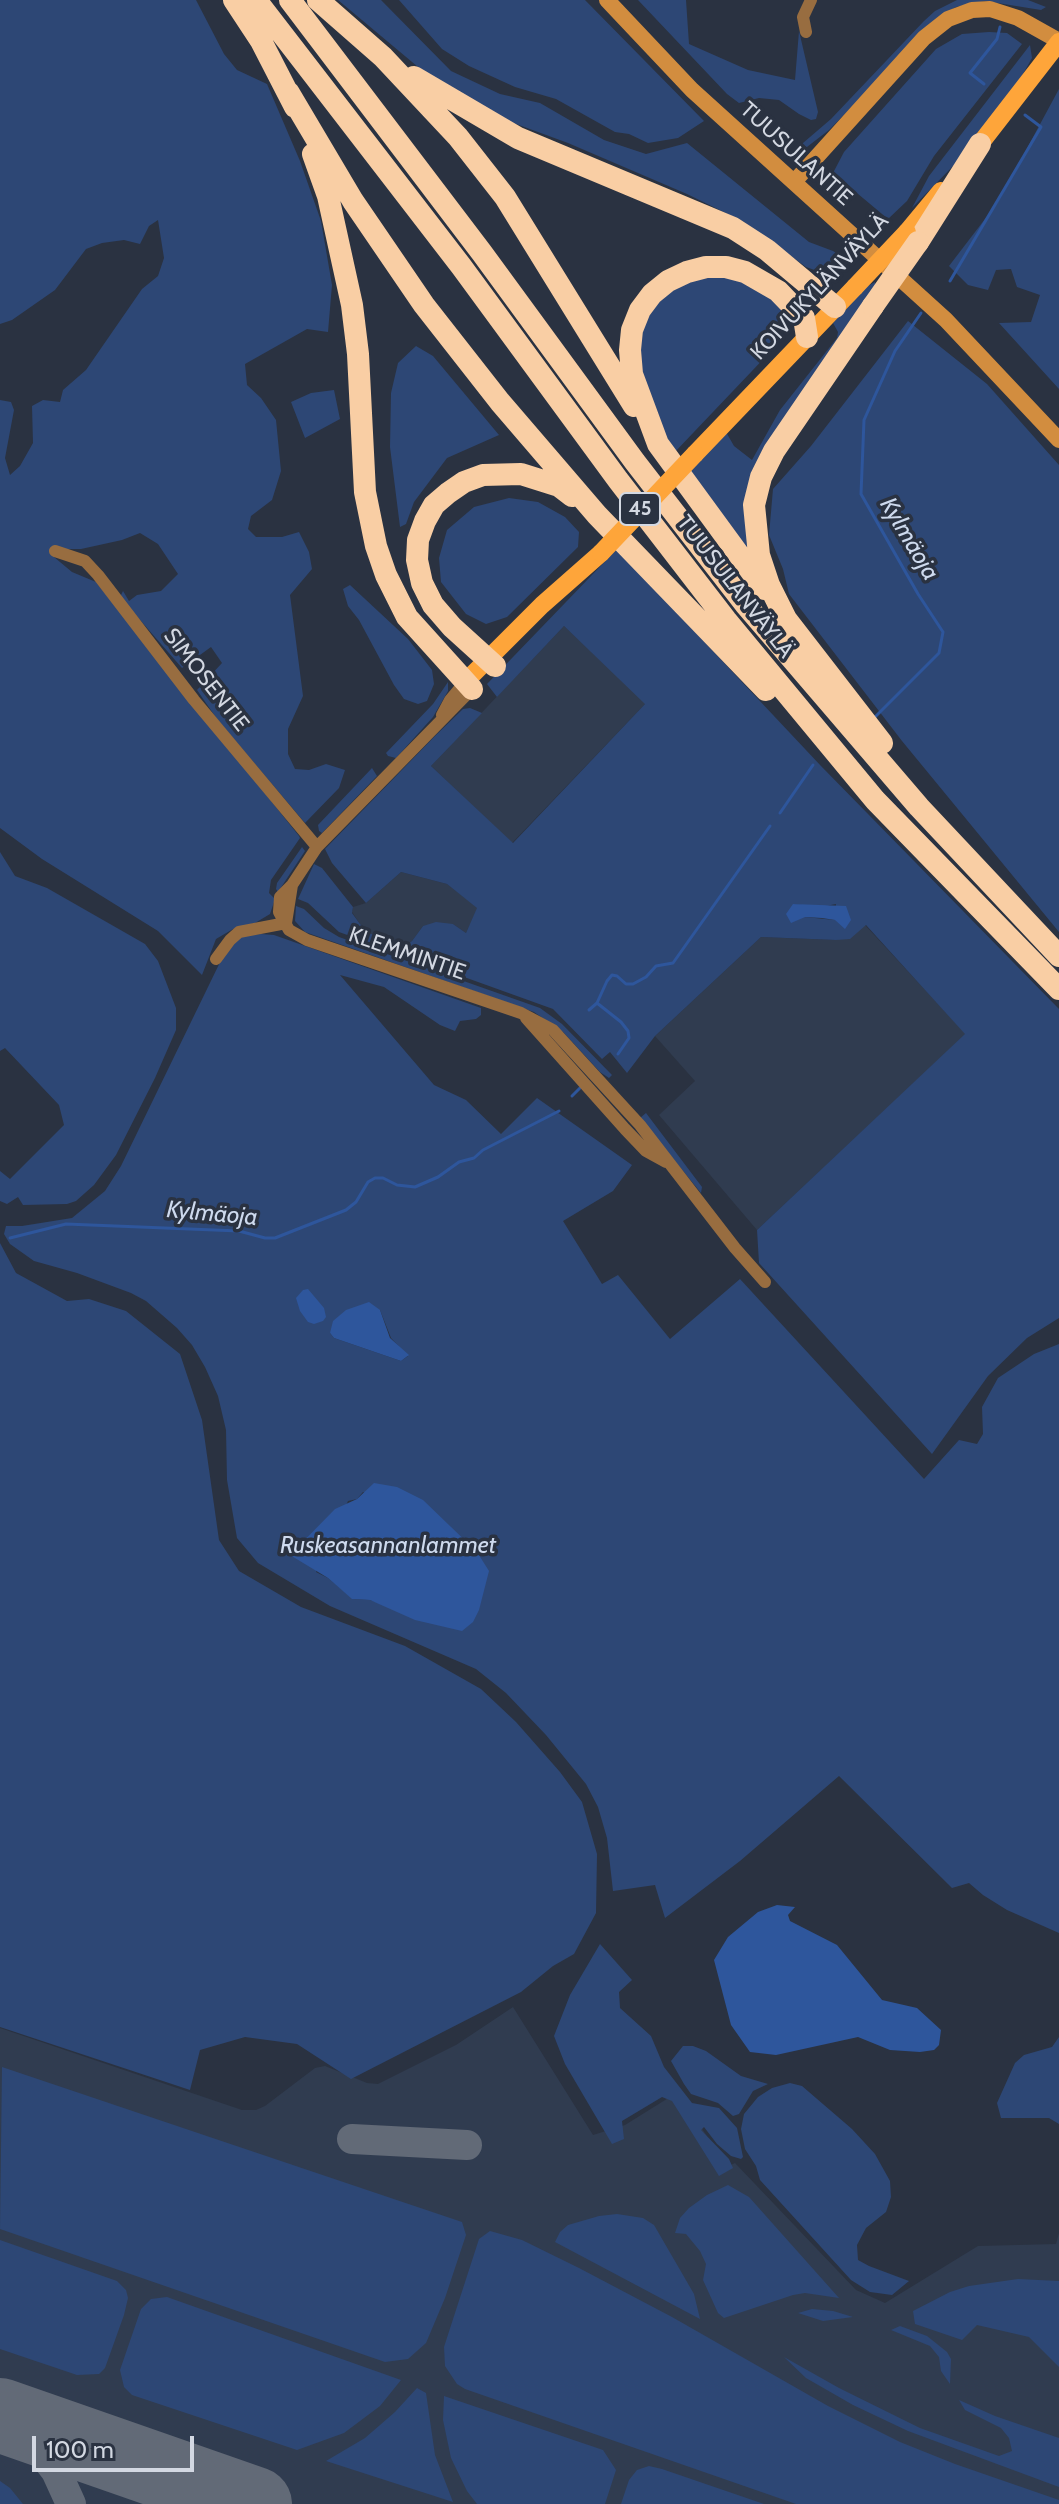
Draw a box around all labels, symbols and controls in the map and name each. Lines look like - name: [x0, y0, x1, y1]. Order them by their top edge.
- street label: TUUSULANTIE: [734, 97, 858, 211]
- street label: KOIVUKYLÄNVÄYLÄ: [745, 208, 895, 366]
- water label: Kylmäoja: [873, 492, 945, 586]
- road number: 45: [620, 493, 660, 525]
- street label: TUUSULANVÄYLÄ: [671, 510, 799, 664]
- street label: SIMOSENTIE: [158, 623, 254, 737]
- street label: KLEMMINTIE: [345, 922, 469, 986]
- water label: Kylmäoja: [165, 1196, 259, 1232]
- water label: Ruskeasannanlammet: [280, 1532, 496, 1560]
- scale bar: [36, 2420, 198, 2470]
- text: 100 m: [46, 2435, 114, 2464]

